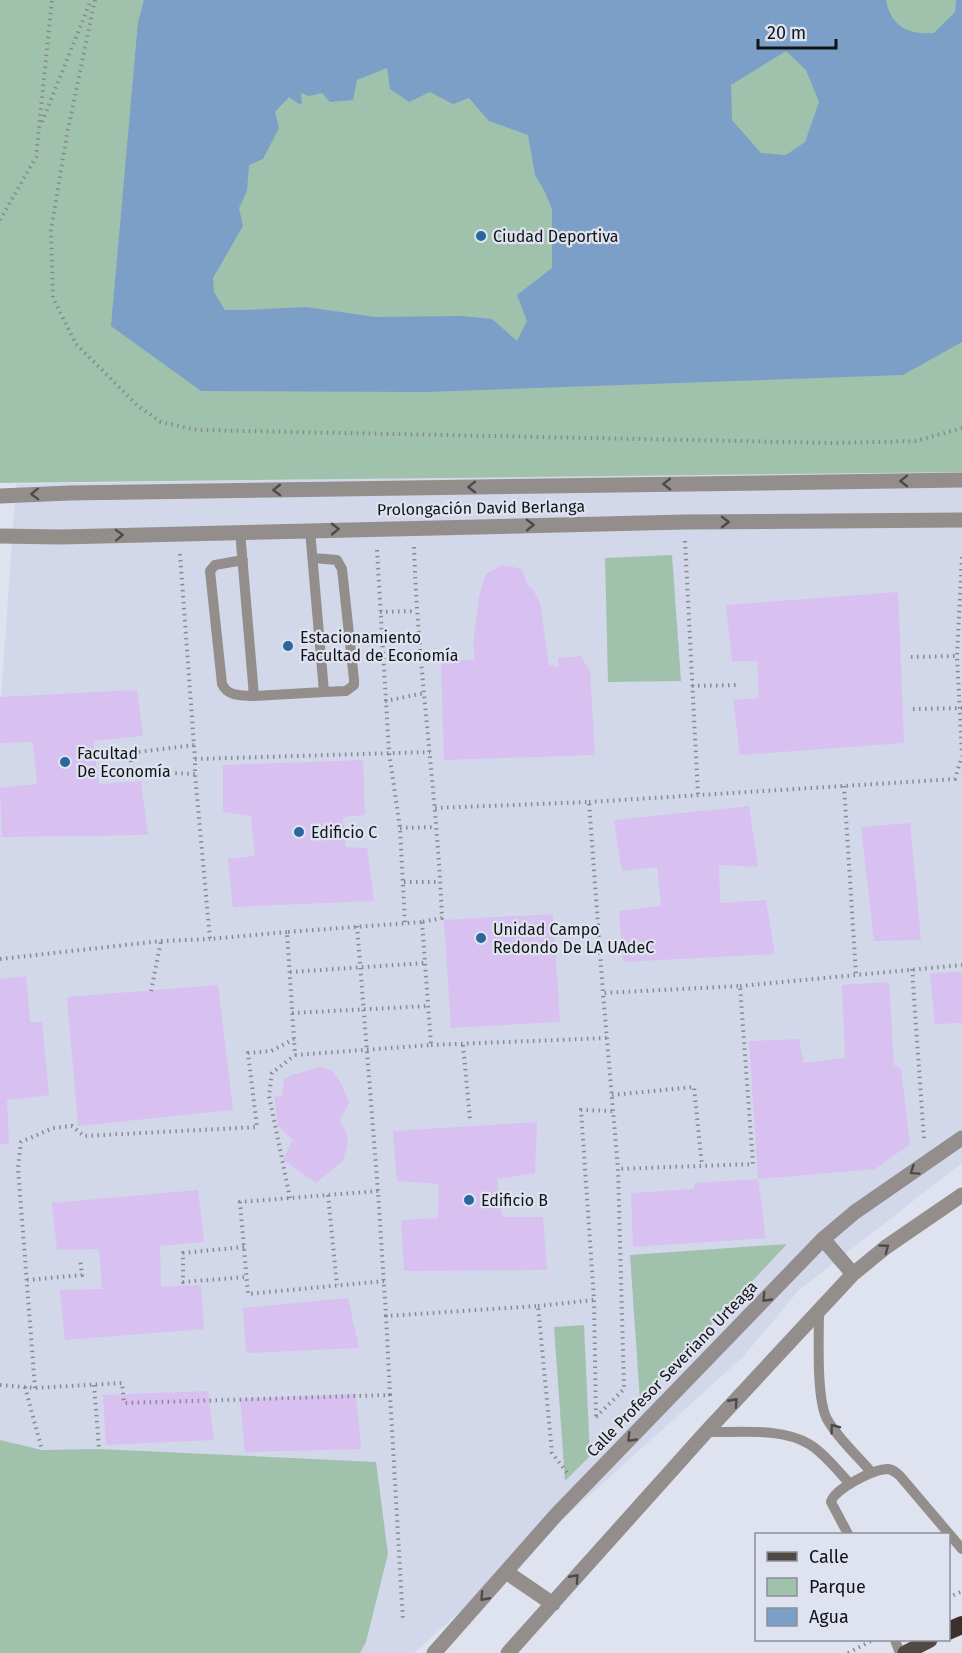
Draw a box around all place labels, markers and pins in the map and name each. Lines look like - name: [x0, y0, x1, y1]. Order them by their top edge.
- place label: Ciudad Deportiva: [493, 227, 619, 246]
- marker: Ciudad Deportiva: [474, 229, 488, 243]
- place label: Estacionamiento Facultad de Economía: [300, 628, 458, 665]
- marker: Estacionamiento Facultad de Economía: [281, 639, 295, 653]
- place label: Facultad De Economía: [77, 744, 171, 781]
- marker: Facultad De Economía: [58, 755, 72, 769]
- place label: Edificio C: [311, 823, 377, 842]
- marker: Edificio C: [292, 825, 306, 839]
- place label: Unidad Campo Redondo De LA UAdeC: [493, 920, 654, 957]
- marker: Unidad Campo Redondo De LA UAdeC: [474, 931, 488, 945]
- place label: Edificio B: [481, 1191, 548, 1210]
- marker: Edificio B: [462, 1193, 476, 1207]

